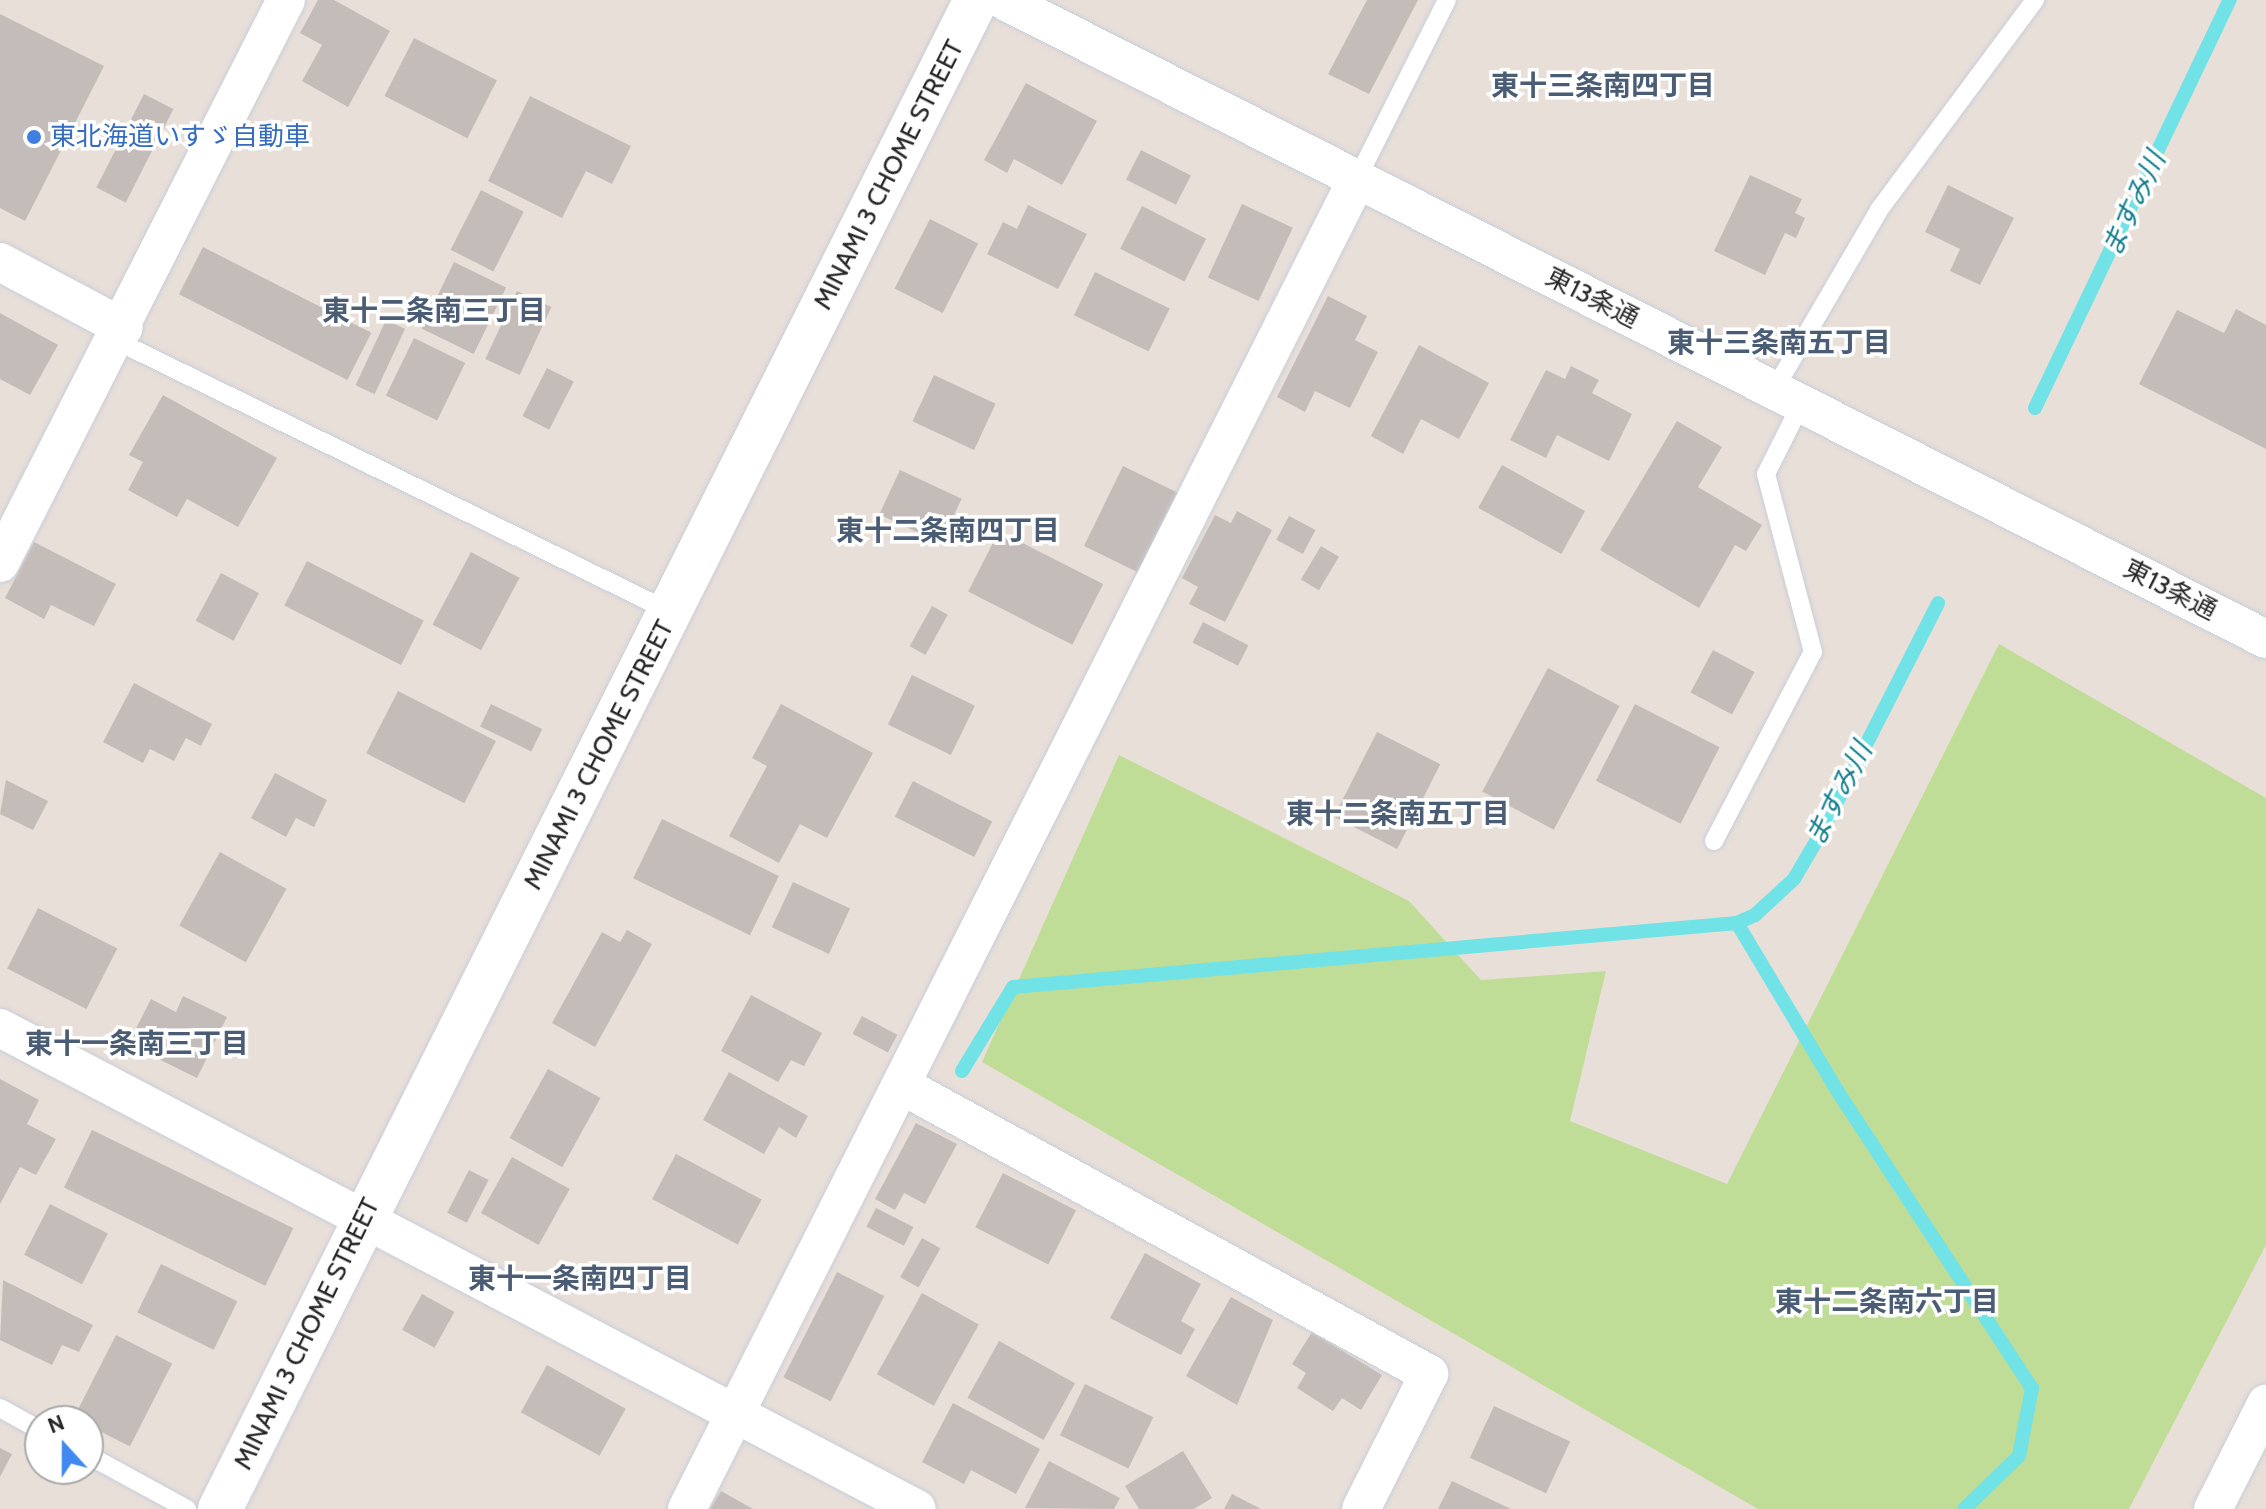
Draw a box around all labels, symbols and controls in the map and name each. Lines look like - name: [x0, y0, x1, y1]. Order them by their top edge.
- street label: MINAMI 3 CHOME STREET: [807, 35, 971, 315]
- district label: 東十三条南四丁目: [1491, 68, 1715, 102]
- place label: 東北海道いすゞ自動車: [50, 121, 310, 153]
- marker: 東北海道いすゞ自動車: [25, 128, 43, 146]
- water label: ますみ川: [2094, 146, 2172, 262]
- street label: 東13条通: [1540, 261, 1644, 335]
- district label: 東十二条南三丁目: [322, 293, 546, 327]
- district label: 東十三条南五丁目: [1667, 325, 1891, 359]
- district label: 東十二条南四丁目: [836, 513, 1060, 547]
- street label: 東13条通: [2118, 553, 2222, 627]
- street label: MINAMI 3 CHOME STREET: [517, 615, 681, 895]
- water label: ますみ川: [1798, 736, 1878, 852]
- district label: 東十二条南五丁目: [1286, 796, 1510, 830]
- district label: 東十一条南三丁目: [25, 1026, 249, 1060]
- street label: MINAMI 3 CHOME STREET: [228, 1193, 386, 1475]
- district label: 東十一条南四丁目: [468, 1261, 692, 1295]
- district label: 東十二条南六丁目: [1775, 1284, 1999, 1318]
- north arrow: [24, 1405, 104, 1485]
- text: N: [44, 1409, 68, 1439]

